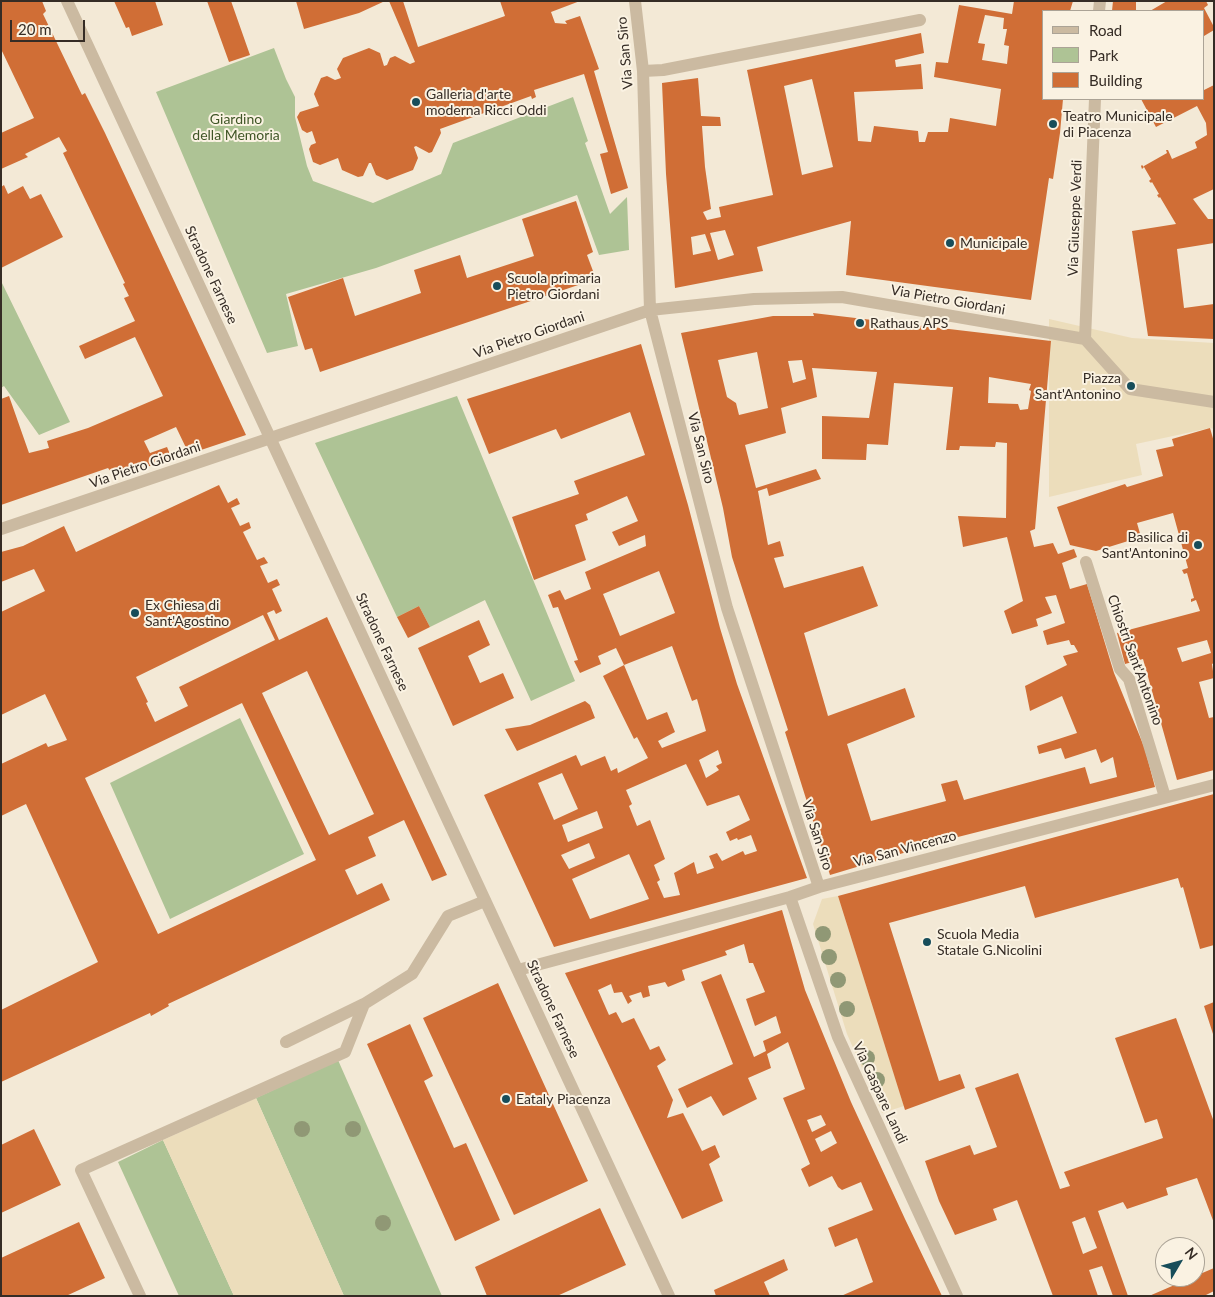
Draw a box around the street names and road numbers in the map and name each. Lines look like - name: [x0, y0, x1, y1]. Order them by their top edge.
- street label: Via San Siro: [613, 16, 637, 90]
- street label: Via Giuseppe Verdi: [1065, 159, 1085, 277]
- street label: Stradone Farnese: [181, 223, 241, 327]
- street label: Via Pietro Giordani: [889, 282, 1007, 318]
- street label: Via Pietro Giordani: [471, 308, 587, 362]
- street label: Via San Siro: [684, 411, 718, 485]
- street label: Via Pietro Giordani: [87, 438, 203, 492]
- street label: Stradone Farnese: [352, 590, 412, 694]
- street label: Chiostri Sant'Antonino: [1104, 592, 1166, 728]
- street label: Via San Siro: [798, 798, 836, 872]
- street label: Via San Vincenzo: [852, 827, 958, 871]
- street label: Stradone Farnese: [523, 957, 583, 1061]
- street label: Via Gaspare Landi: [849, 1039, 911, 1147]

